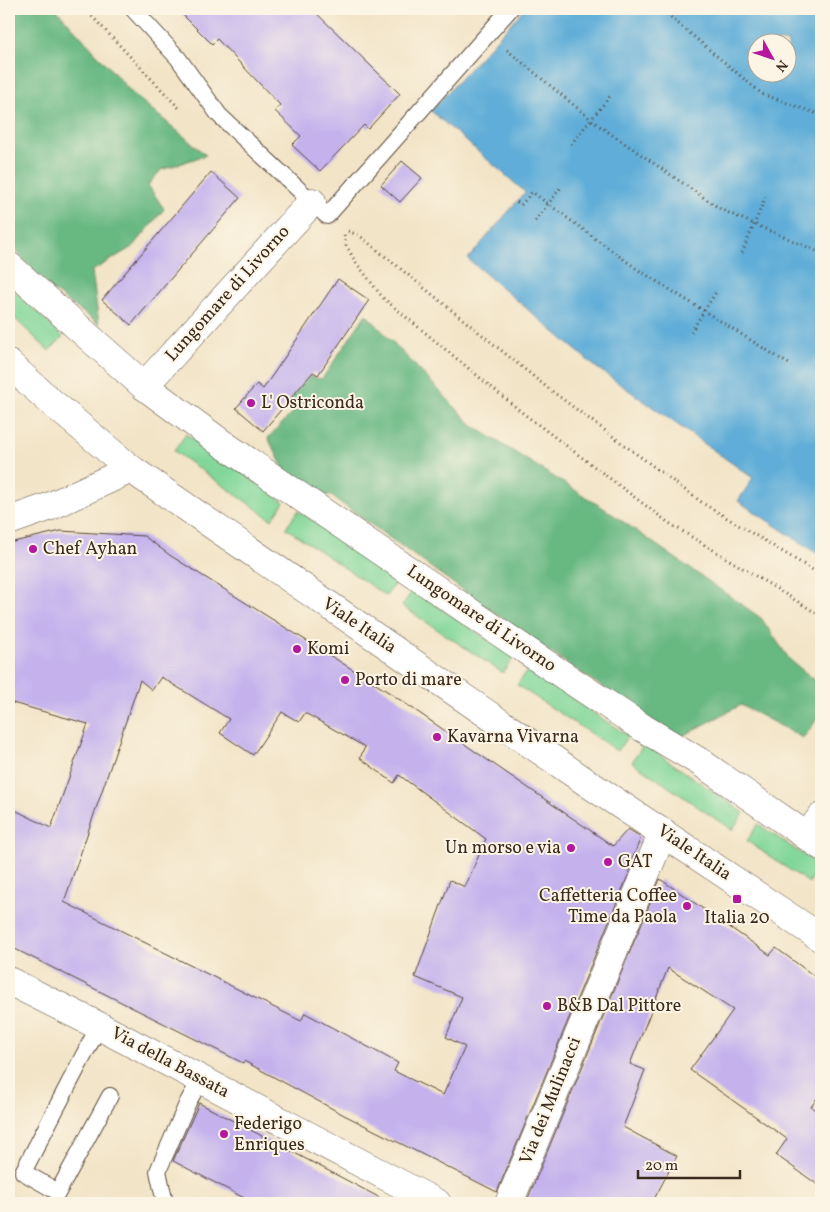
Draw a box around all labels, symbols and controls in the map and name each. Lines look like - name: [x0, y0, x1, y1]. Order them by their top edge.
- north arrow: [748, 32, 798, 82]
- text: N: [770, 55, 791, 75]
- street label: Lungomare di Livorno: [160, 220, 296, 368]
- place label: L' Ostriconda: [261, 391, 364, 416]
- marker: L' Ostriconda: [245, 397, 257, 409]
- place label: Chef Ayhan: [43, 537, 138, 562]
- marker: Chef Ayhan: [27, 543, 39, 555]
- street label: Lungomare di Livorno: [401, 559, 561, 679]
- street label: Viale Italia: [317, 592, 401, 660]
- place label: Komi: [307, 637, 349, 662]
- marker: Komi: [291, 643, 303, 655]
- place label: Porto di mare: [355, 668, 462, 693]
- marker: Porto di mare: [339, 674, 351, 686]
- place label: Kavarna Vivarna: [447, 725, 579, 750]
- marker: Kavarna Vivarna: [431, 731, 443, 743]
- street label: Viale Italia: [652, 819, 736, 887]
- place label: Un morso e via: [445, 836, 561, 861]
- marker: Un morso e via: [565, 842, 577, 854]
- place label: GAT: [618, 850, 653, 875]
- marker: GAT: [602, 856, 614, 868]
- place label: Caffetteria Coffee Time da Paola: [539, 884, 677, 930]
- marker: Italia 20: [731, 893, 743, 905]
- marker: Caffetteria Coffee Time da Paola: [681, 900, 693, 912]
- place label: Italia 20: [704, 906, 770, 931]
- place label: B&B Dal Pittore: [557, 994, 681, 1019]
- marker: B&B Dal Pittore: [541, 1000, 553, 1012]
- street label: Via della Bassata: [106, 1021, 234, 1105]
- street label: Via dei Mulinacci: [514, 1033, 588, 1169]
- place label: Federigo Enriques: [234, 1112, 305, 1158]
- marker: Federigo Enriques: [218, 1128, 230, 1140]
- scale bar: [638, 1147, 740, 1179]
- text: 20 m: [645, 1156, 678, 1177]

